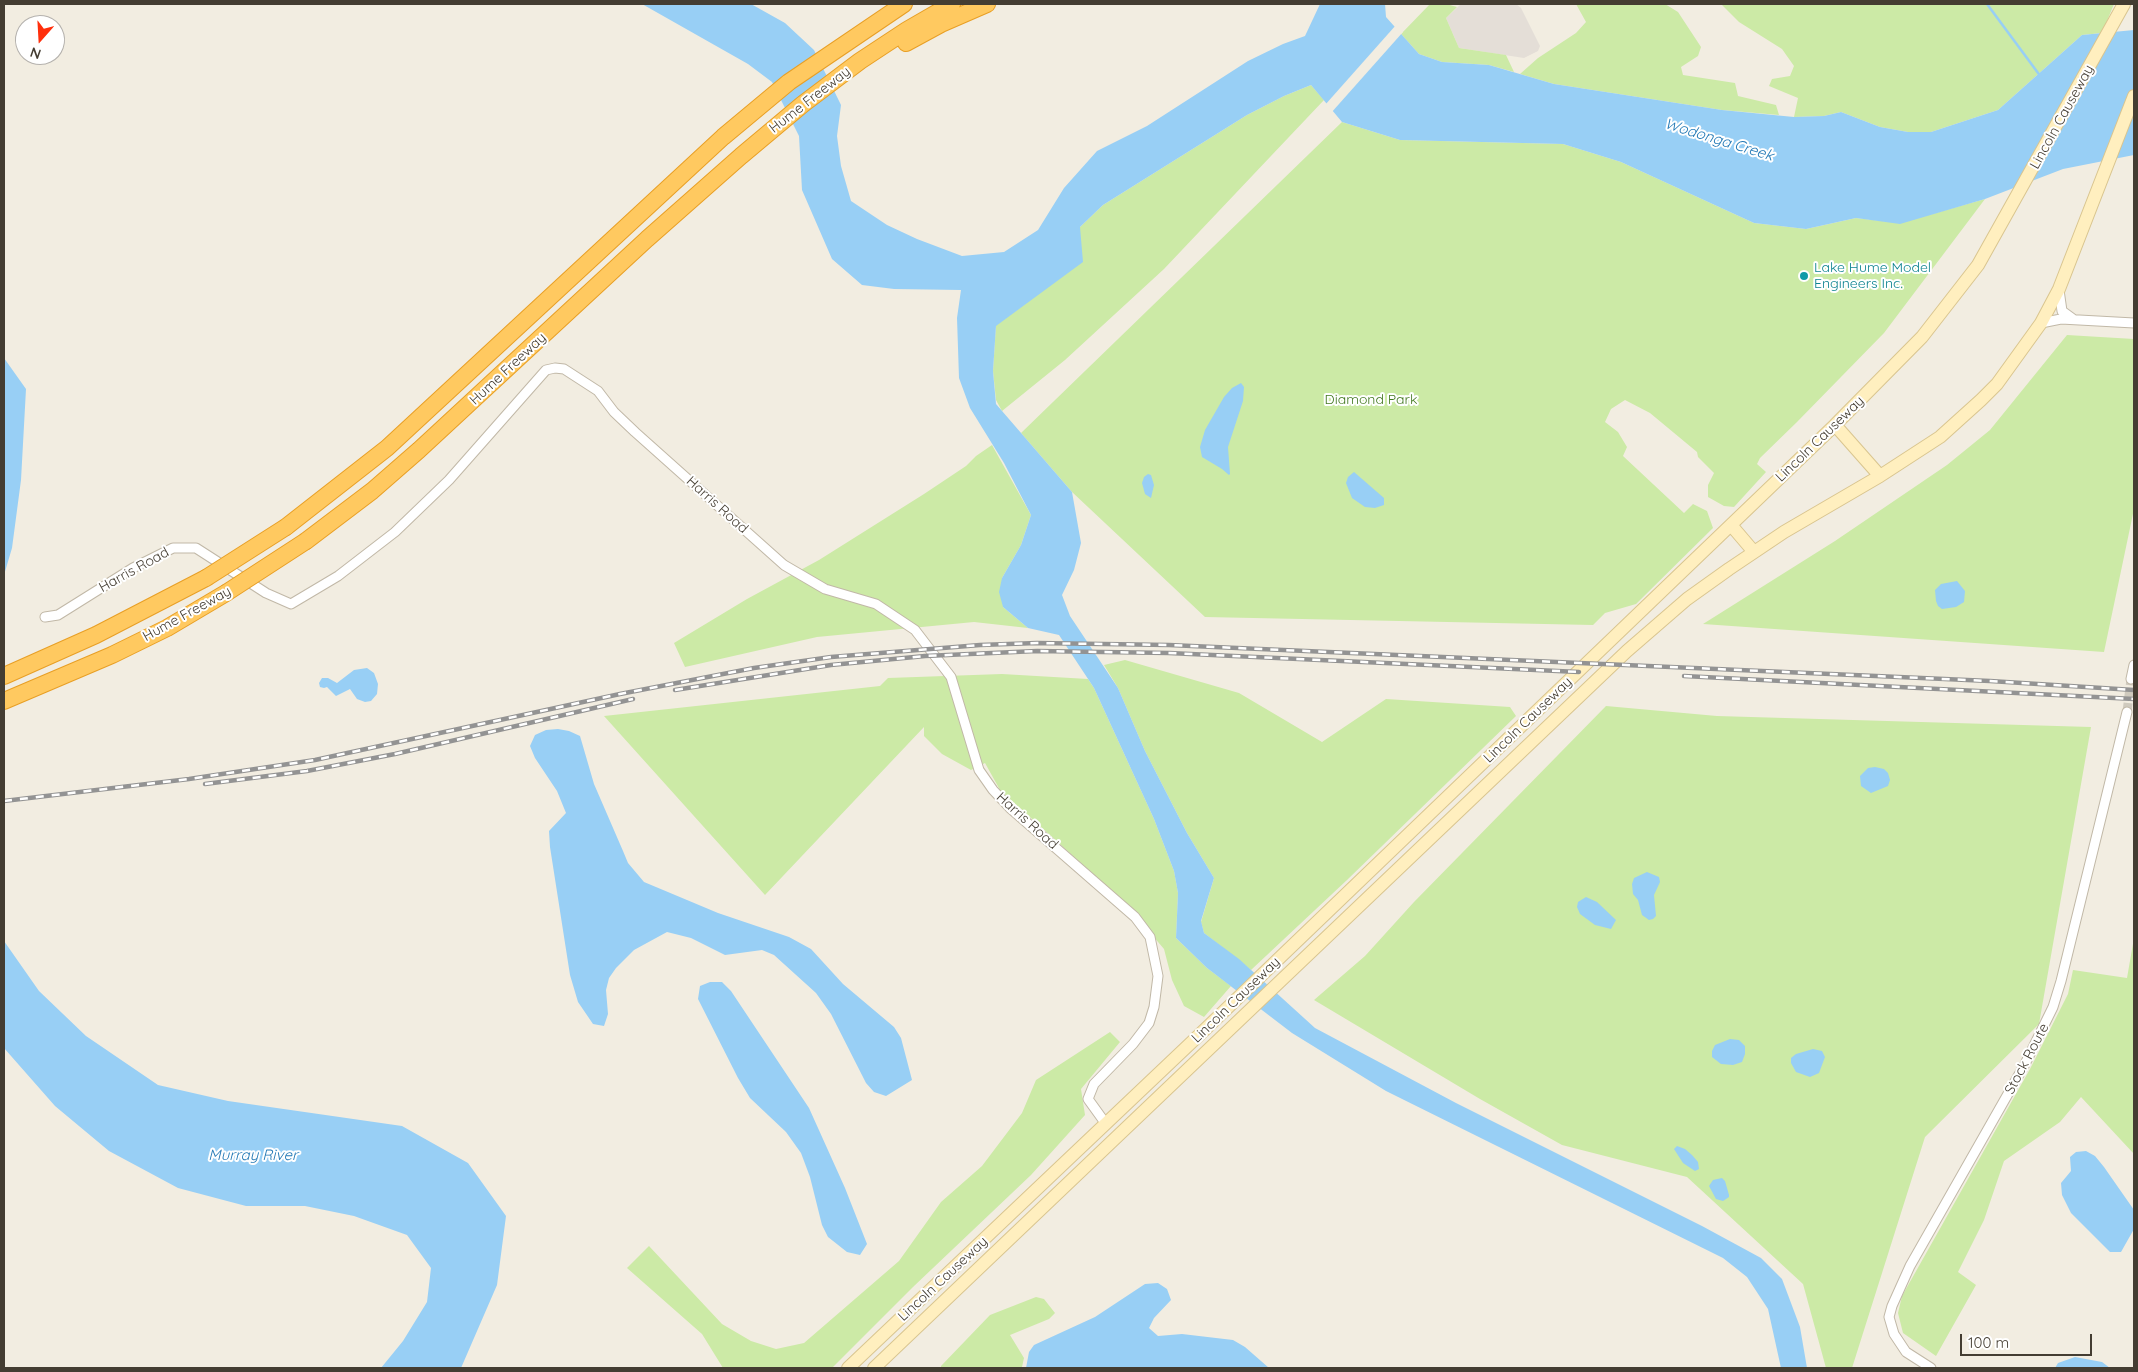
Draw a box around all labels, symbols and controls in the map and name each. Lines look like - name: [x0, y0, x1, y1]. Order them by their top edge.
- north arrow: [15, 15, 65, 65]
- text: N: [28, 43, 43, 63]
- street label: Lincoln Causeway: [2026, 62, 2098, 172]
- street label: Hume Freeway: [766, 63, 854, 137]
- water label: Wodonga Creek: [1662, 115, 1776, 165]
- place label: Lake Hume Model Engineers Inc.: [1814, 260, 1931, 292]
- marker: Lake Hume Model Engineers Inc.: [1798, 270, 1810, 282]
- street label: Hume Freeway: [466, 329, 550, 409]
- park label: Diamond Park: [1325, 392, 1417, 408]
- street label: Lincoln Causeway: [1772, 393, 1868, 485]
- street label: Harris Road: [683, 473, 751, 537]
- street label: Harris Road: [96, 544, 172, 596]
- street label: Hume Freeway: [140, 583, 234, 645]
- street label: Lincoln Causeway: [1480, 674, 1576, 766]
- street label: Harris Road: [993, 789, 1061, 853]
- street label: Lincoln Causeway: [1188, 954, 1284, 1046]
- street label: Stock Route: [2001, 1021, 2053, 1097]
- water label: Murray River: [208, 1146, 298, 1164]
- street label: Lincoln Causeway: [895, 1233, 991, 1325]
- scale bar: [1963, 1324, 2096, 1356]
- text: 100 m: [1968, 1333, 2009, 1352]

